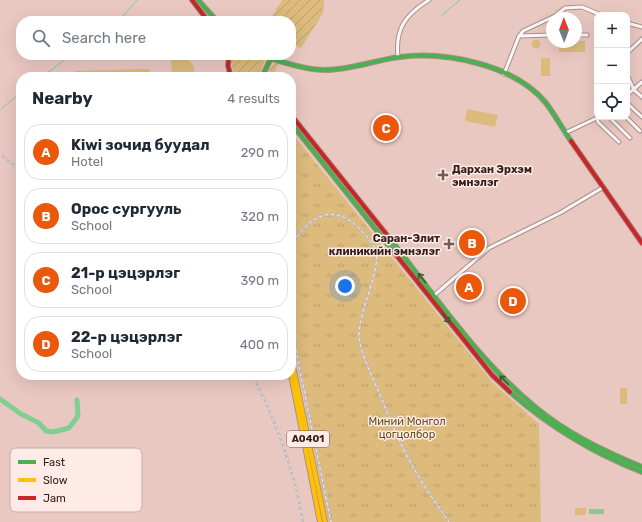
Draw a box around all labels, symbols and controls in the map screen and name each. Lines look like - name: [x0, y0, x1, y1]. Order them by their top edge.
- north arrow: [546, 12, 582, 48]
- map controls: [594, 12, 630, 120]
- button: +: [594, 12, 630, 48]
- search box: [16, 16, 296, 60]
- icon: search: [30, 27, 52, 49]
- text: Search here: [62, 29, 146, 47]
- button: −: [594, 48, 630, 84]
- button: locate: [594, 84, 630, 120]
- text: Nearby: [32, 88, 93, 108]
- text: 4 results: [227, 91, 280, 106]
- pin: C: [373, 113, 399, 143]
- text: Kiwi зочид буудал: [71, 136, 210, 154]
- text: A: [41, 145, 51, 160]
- text: 290 m: [241, 145, 279, 160]
- text: Hotel: [71, 154, 103, 169]
- place label: Дархан Эрхэм эмнэлэг: [452, 163, 532, 189]
- marker: Дархан Эрхэм эмнэлэг: [437, 169, 449, 181]
- text: Орос сургууль: [71, 200, 181, 218]
- text: B: [41, 209, 51, 224]
- text: 320 m: [241, 209, 279, 224]
- text: School: [71, 218, 112, 233]
- pin: B: [459, 228, 485, 258]
- place label: Саран-Элит клиникийн эмнэлэг: [329, 232, 440, 258]
- marker: Саран-Элит клиникийн эмнэлэг: [443, 238, 455, 250]
- text: 21-р цэцэрлэг: [71, 264, 180, 282]
- pin: A: [456, 272, 482, 302]
- text: C: [41, 273, 51, 288]
- text: 390 m: [240, 273, 279, 288]
- one-way arrow: [418, 273, 427, 284]
- your location: [335, 276, 355, 296]
- text: School: [71, 282, 112, 297]
- pin: D: [500, 286, 526, 316]
- one-way arrow: [442, 312, 451, 323]
- text: 22-р цэцэрлэг: [71, 328, 182, 346]
- text: D: [41, 337, 51, 352]
- text: 400 m: [240, 337, 279, 352]
- text: School: [71, 346, 112, 361]
- one-way arrow: [499, 375, 509, 385]
- park label: Миний Монгол цогцолбор: [368, 415, 446, 441]
- road number: A0401: [287, 431, 329, 447]
- legend: [10, 448, 142, 512]
- text: Fast: [43, 456, 66, 469]
- text: Slow: [43, 474, 68, 487]
- text: Jam: [43, 492, 66, 505]

